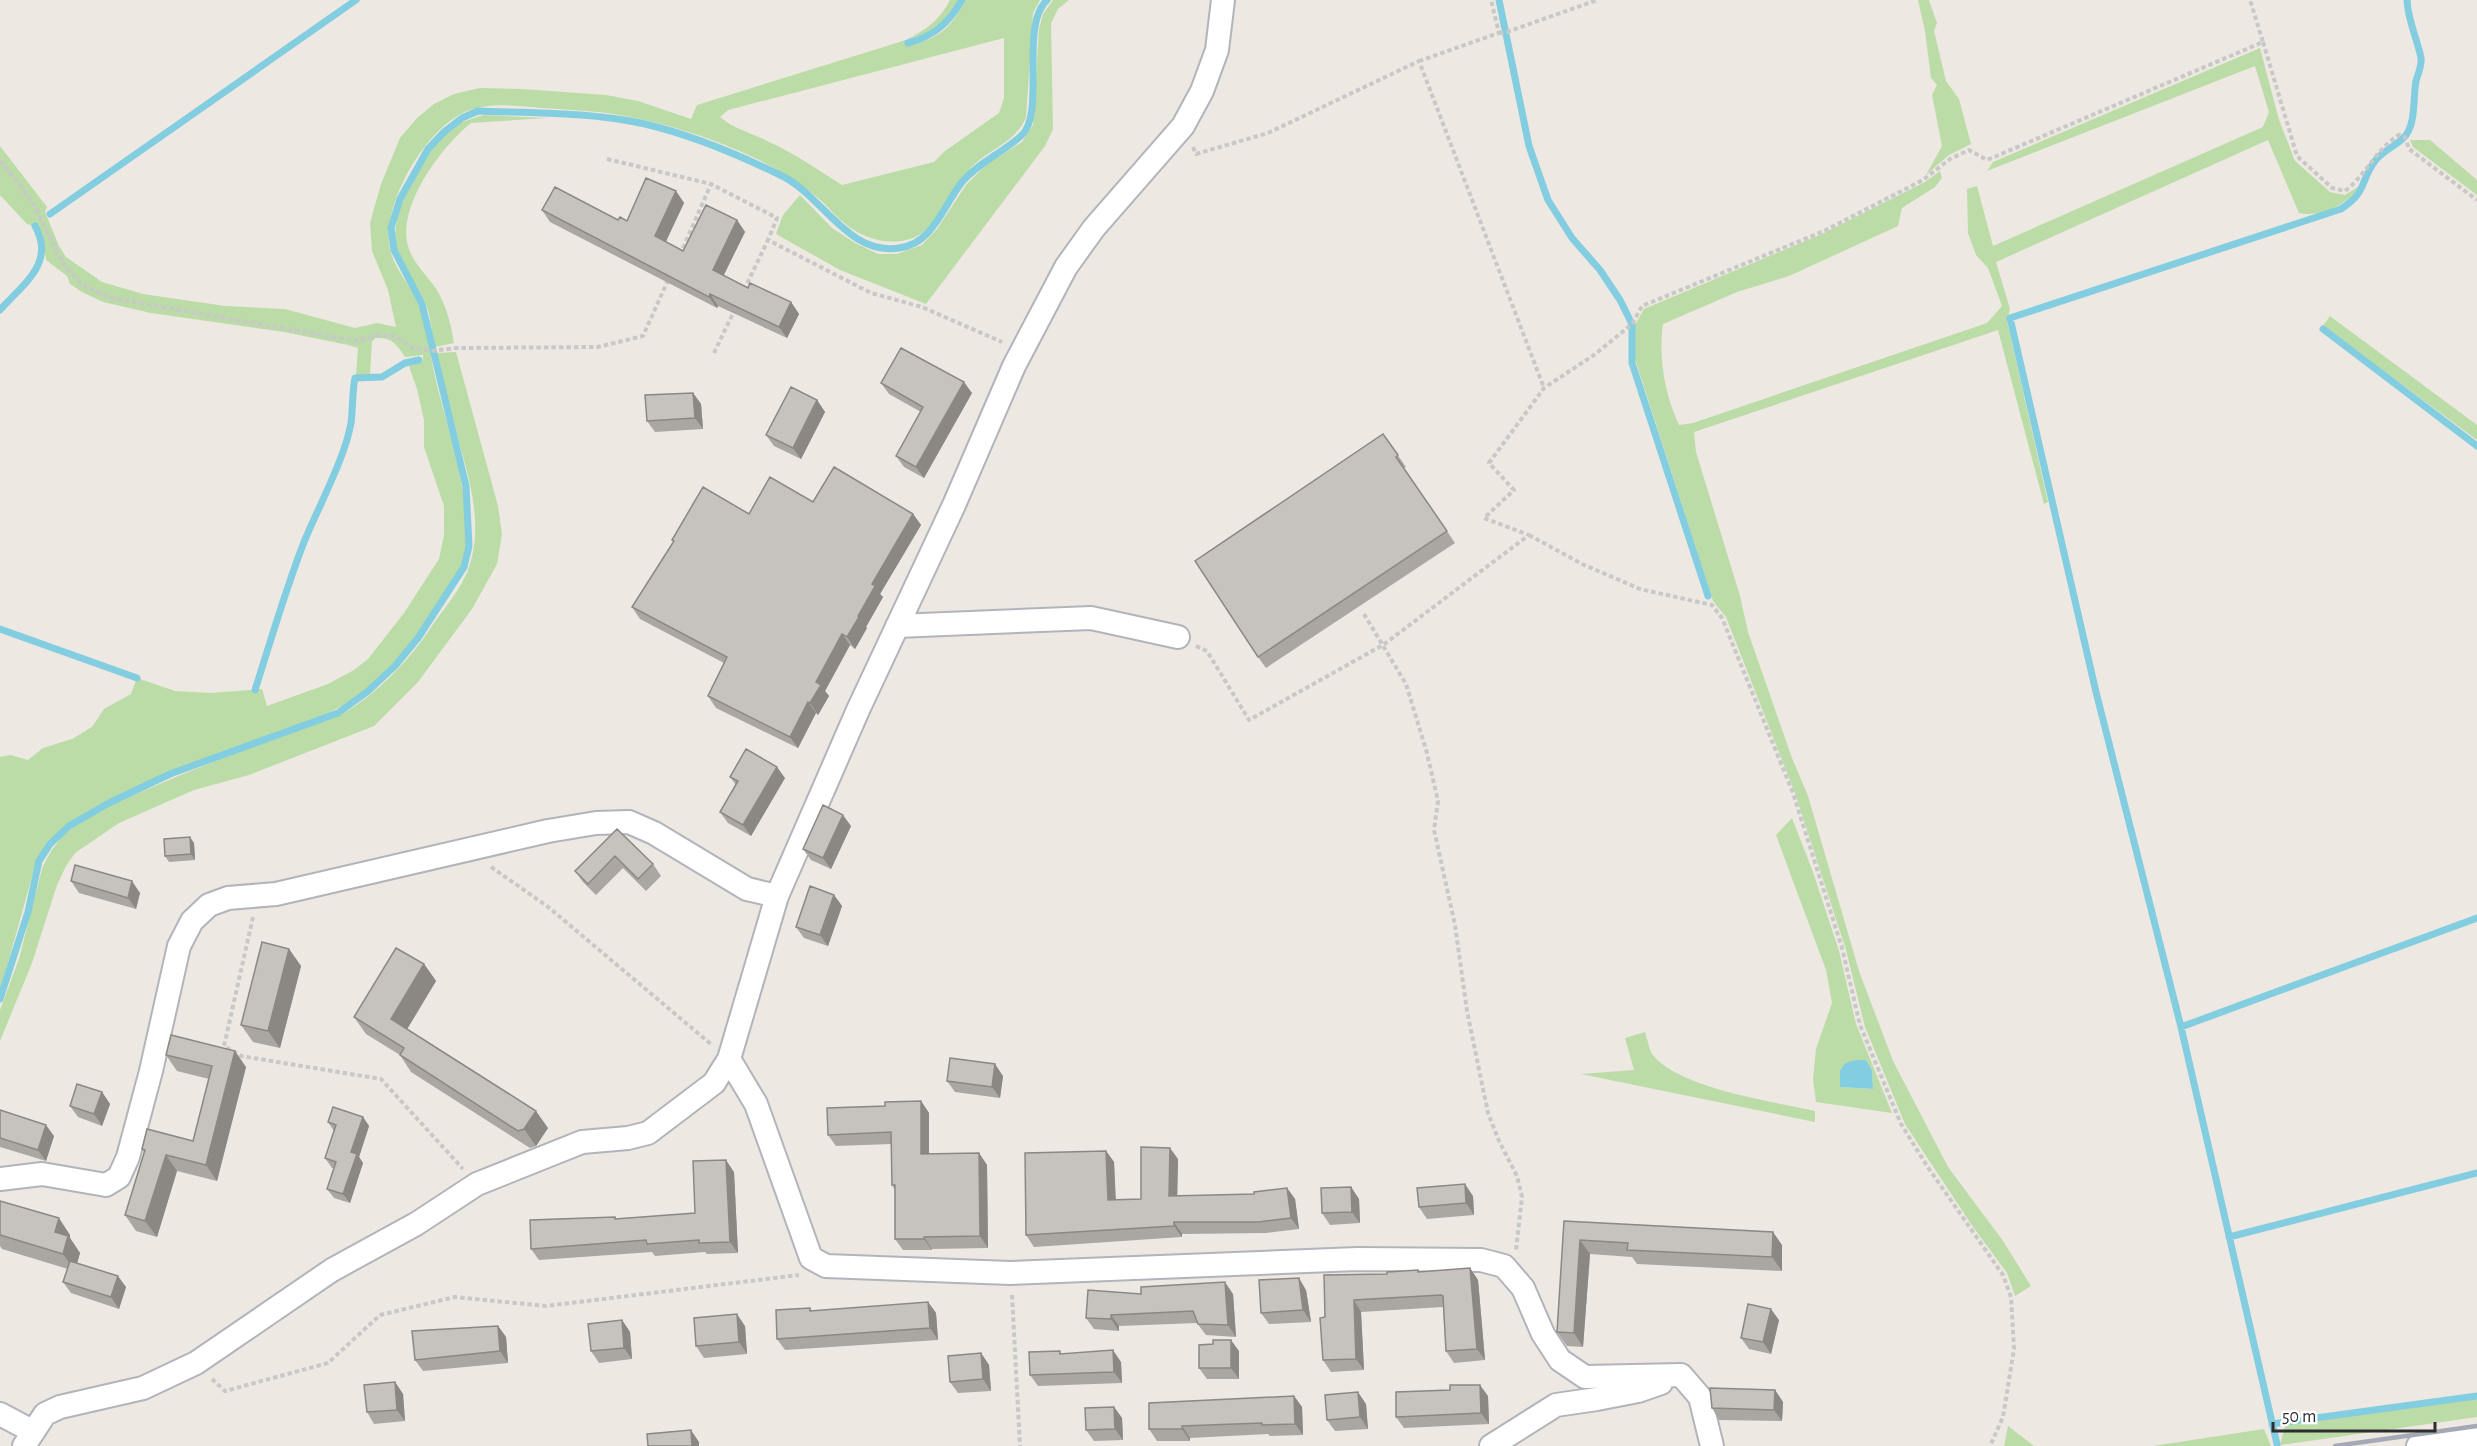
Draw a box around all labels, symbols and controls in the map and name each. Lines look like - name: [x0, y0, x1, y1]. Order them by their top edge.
- scale bar: [2273, 1395, 2435, 1433]
- text: 50 m: [2282, 1408, 2316, 1426]

